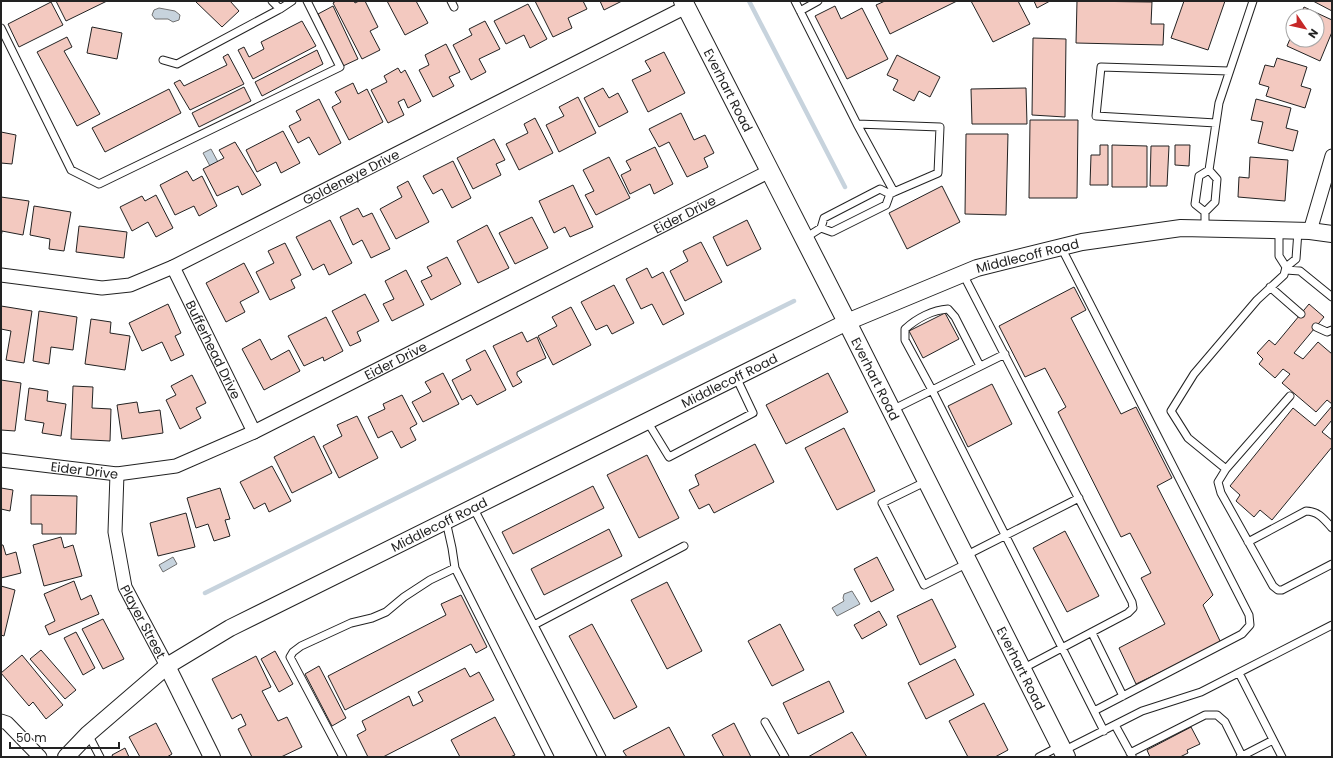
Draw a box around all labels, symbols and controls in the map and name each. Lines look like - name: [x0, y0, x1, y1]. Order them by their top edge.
- north arrow: [1285, 8, 1325, 48]
- text: N: [1304, 26, 1322, 41]
- street label: Everhart Road: [699, 45, 757, 135]
- street label: Goldeneye Drive: [299, 145, 403, 210]
- street label: Eider Drive: [650, 191, 719, 238]
- street label: Middlecoff Road: [974, 234, 1081, 278]
- street label: Bufferhead Drive: [181, 297, 245, 402]
- street label: Everhart Road: [846, 334, 904, 424]
- street label: Eider Drive: [361, 337, 430, 385]
- street label: Middlecoff Road: [678, 349, 781, 413]
- street label: Eider Drive: [50, 457, 119, 484]
- street label: Middlecoff Road: [388, 493, 491, 557]
- street label: Player Street: [115, 581, 171, 662]
- street label: Everhart Road: [992, 623, 1050, 713]
- scale bar: [10, 724, 119, 750]
- text: 50 m: [16, 729, 47, 746]

